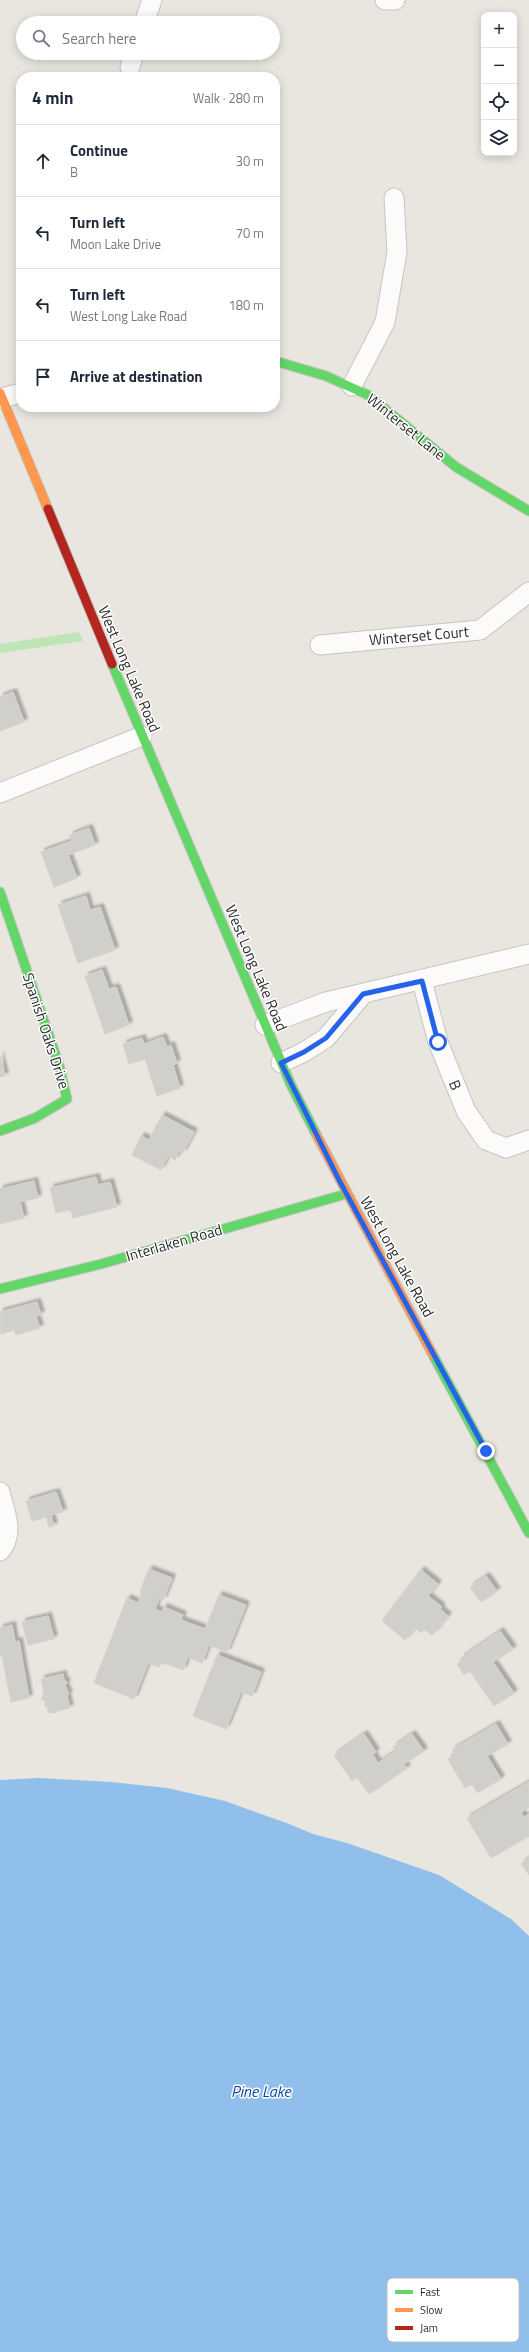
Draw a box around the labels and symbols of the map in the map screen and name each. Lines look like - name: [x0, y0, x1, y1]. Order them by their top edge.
- street label: Winterset Lane: [362, 387, 451, 466]
- street label: West Long Lake Road: [92, 602, 166, 736]
- street label: Winterset Court: [368, 620, 471, 651]
- street label: West Long Lake Road: [219, 901, 293, 1035]
- street label: Spanish Oaks Drive: [17, 970, 76, 1092]
- route start: [429, 1033, 447, 1051]
- street label: B: [443, 1076, 468, 1094]
- street label: West Long Lake Road: [355, 1192, 440, 1321]
- street label: Interlaken Road: [123, 1218, 225, 1267]
- route end: [477, 1442, 495, 1460]
- water label: Pine Lake: [231, 2079, 293, 2103]
- legend: [387, 2278, 519, 2342]
- text: Fast: [420, 2284, 440, 2300]
- text: Slow: [420, 2302, 443, 2318]
- text: Jam: [420, 2320, 438, 2336]

